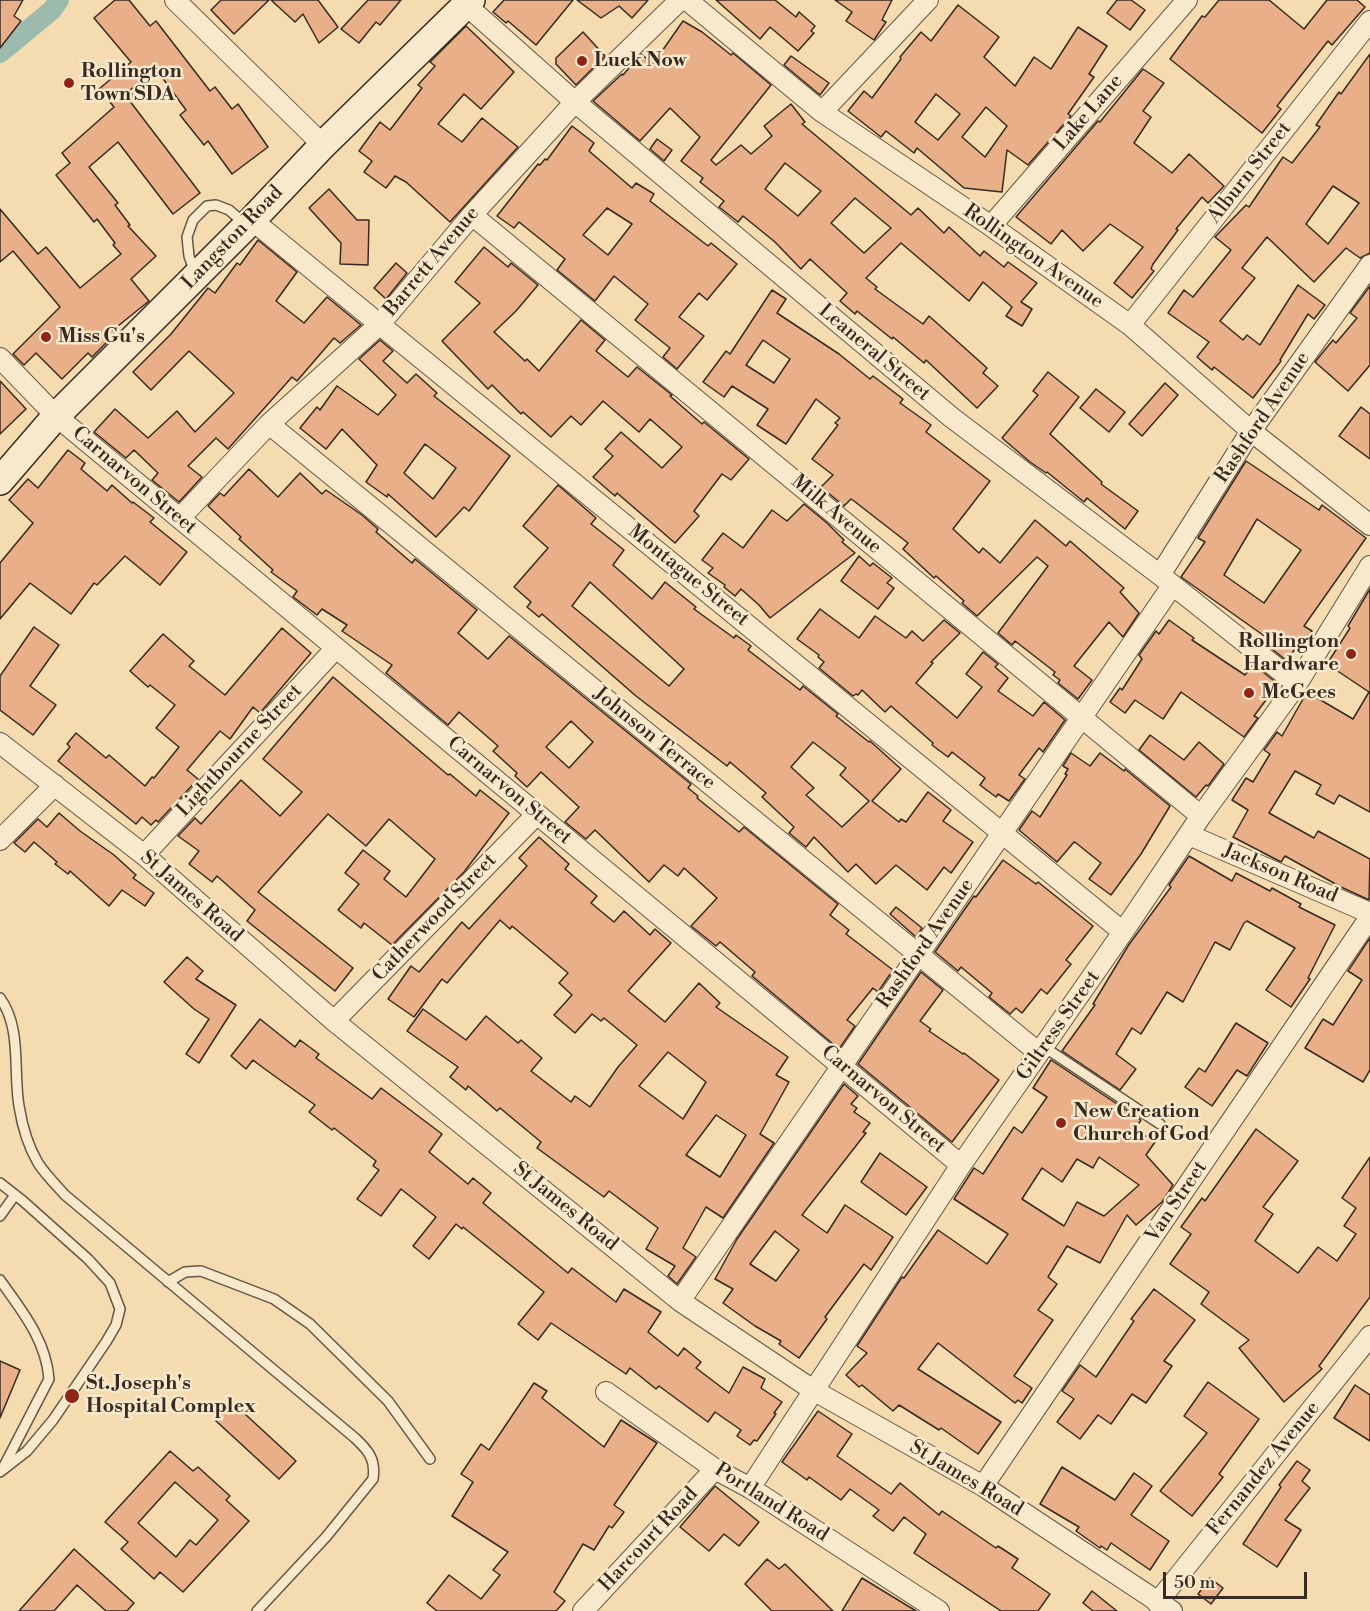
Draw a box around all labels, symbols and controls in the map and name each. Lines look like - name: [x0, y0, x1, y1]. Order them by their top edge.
- place label: Luck Now: [594, 49, 687, 73]
- marker: Luck Now: [575, 54, 589, 68]
- place label: Rollington Town SDA: [81, 60, 182, 107]
- street label: Lake Lane: [1049, 70, 1129, 156]
- marker: Rollington Town SDA: [62, 76, 76, 90]
- street label: Alburn Street: [1203, 118, 1297, 228]
- street label: Langston Road: [177, 181, 289, 295]
- street label: Rollington Avenue: [958, 200, 1108, 314]
- street label: Barrett Avenue: [379, 202, 485, 322]
- street label: Leaneral Street: [813, 299, 935, 407]
- place label: Miss Gu's: [58, 325, 145, 349]
- marker: Miss Gu's: [39, 330, 53, 344]
- street label: Rashford Avenue: [1210, 348, 1316, 488]
- street label: Carnarvon Street: [67, 422, 201, 540]
- street label: Milk Avenue: [786, 470, 886, 560]
- street label: Montague Street: [623, 520, 753, 632]
- place label: Rollington Hardware: [1238, 630, 1339, 677]
- marker: Rollington Hardware: [1344, 647, 1358, 661]
- street label: Lightbourne Street: [172, 680, 308, 822]
- place label: McGees: [1261, 681, 1336, 705]
- street label: Johnson Terrace: [588, 682, 720, 796]
- marker: McGees: [1242, 686, 1256, 700]
- street label: Carnarvon Street: [442, 732, 576, 850]
- street label: Jackson Road: [1219, 839, 1341, 909]
- street label: St James Road: [135, 846, 247, 948]
- street label: Catherwood Street: [368, 849, 502, 987]
- street label: Rashford Avenue: [872, 874, 980, 1014]
- street label: Giltress Street: [1012, 966, 1106, 1086]
- street label: Carnarvon Street: [816, 1041, 950, 1159]
- place label: New Creation Church of God: [1073, 1100, 1209, 1147]
- marker: New Creation Church of God: [1054, 1116, 1068, 1130]
- street label: St James Road: [508, 1157, 622, 1257]
- street label: Van Street: [1141, 1157, 1213, 1247]
- place label: St. Joseph's Hospital Complex: [86, 1372, 256, 1419]
- marker: St. Joseph's Hospital Complex: [63, 1387, 81, 1405]
- street label: Fernandez Avenue: [1202, 1397, 1326, 1541]
- street label: St James Road: [905, 1436, 1027, 1522]
- street label: Portland Road: [710, 1458, 832, 1548]
- street label: Harcourt Road: [595, 1483, 703, 1597]
- scale bar: [1166, 1560, 1310, 1598]
- text: 50 m: [1174, 1571, 1215, 1594]

